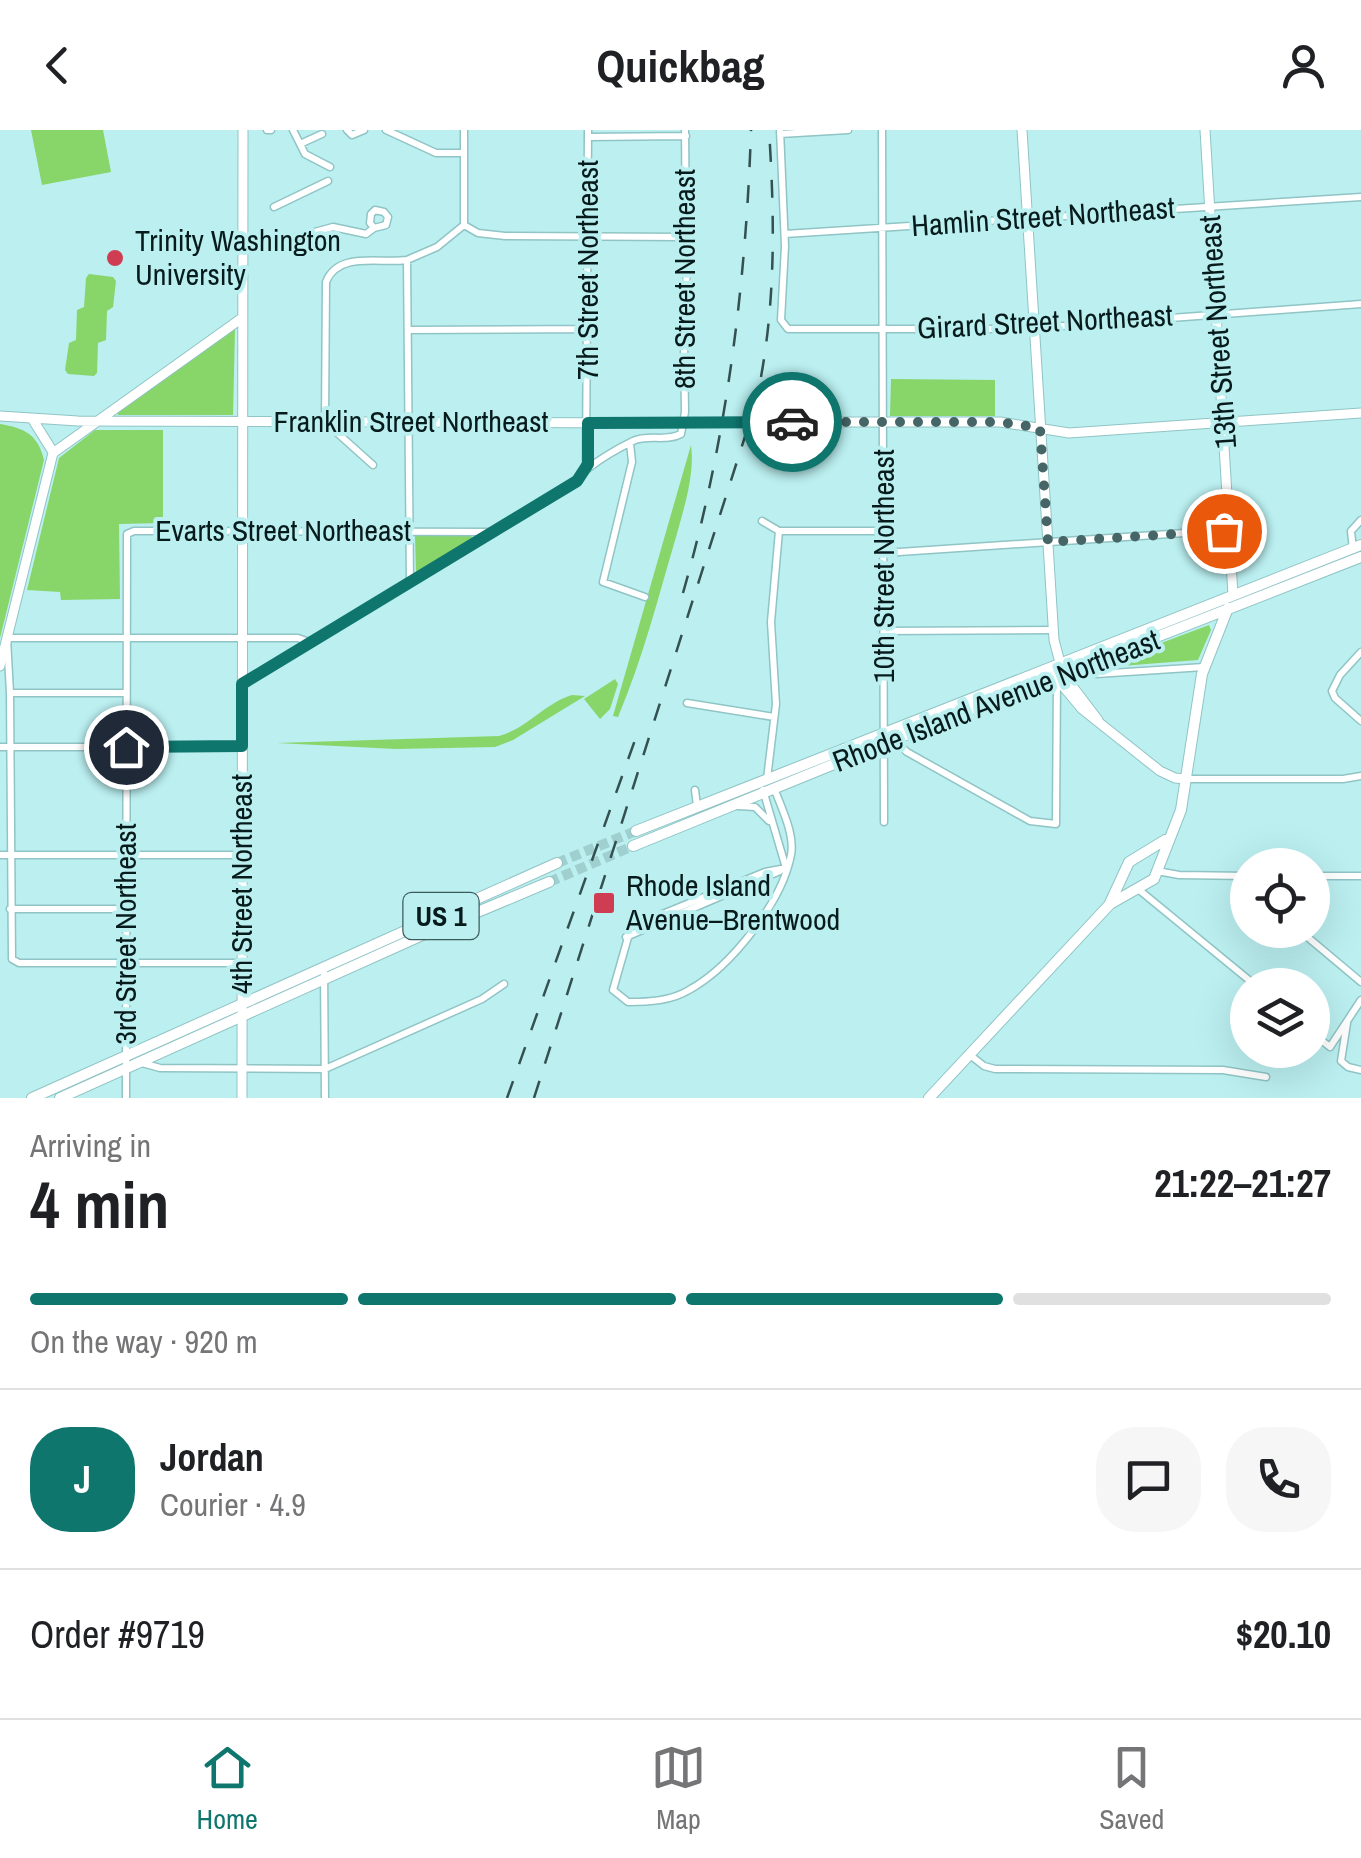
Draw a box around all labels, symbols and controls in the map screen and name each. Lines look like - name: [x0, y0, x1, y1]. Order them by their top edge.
- text: Quickbag: [596, 35, 765, 96]
- icon: back: [30, 38, 85, 93]
- icon: person: [1276, 38, 1331, 93]
- street label: 7th Street Northeast: [567, 160, 607, 380]
- street label: 8th Street Northeast: [664, 169, 704, 389]
- street label: Hamlin Street Northeast: [910, 187, 1176, 245]
- street label: 13th Street Northeast: [1189, 214, 1245, 450]
- place label: Trinity Washington University: [135, 220, 341, 294]
- marker: Trinity Washington University: [104, 247, 126, 269]
- street label: Girard Street Northeast: [916, 294, 1174, 348]
- courier: [742, 372, 842, 472]
- icon: car: [765, 395, 820, 450]
- street label: Franklin Street Northeast: [274, 401, 549, 441]
- street label: 10th Street Northeast: [863, 449, 903, 683]
- pin: [1182, 489, 1267, 574]
- icon: bag: [1197, 504, 1252, 559]
- street label: Evarts Street Northeast: [155, 510, 411, 550]
- street label: Rhode Island Avenue Northeast: [827, 619, 1165, 781]
- pin: [84, 705, 169, 790]
- icon: home: [99, 720, 154, 775]
- street label: 4th Street Northeast: [221, 774, 261, 994]
- street label: 3rd Street Northeast: [105, 823, 145, 1045]
- map controls: [1230, 848, 1330, 1068]
- button: locate: [1230, 848, 1330, 948]
- place label: Rhode Island Avenue–Brentwood: [625, 865, 840, 939]
- marker: Rhode Island Avenue–Brentwood: [591, 890, 617, 916]
- road number: US 1: [404, 893, 478, 939]
- button: layers: [1230, 968, 1330, 1068]
- text: Arriving in: [30, 1124, 151, 1167]
- text: 21:22–21:27: [1154, 1158, 1331, 1209]
- text: 4 min: [30, 1161, 169, 1248]
- text: On the way · 920 m: [30, 1320, 258, 1363]
- button: chat: [1096, 1427, 1201, 1532]
- button: phone: [1226, 1427, 1331, 1532]
- text: Jordan: [160, 1432, 264, 1483]
- text: J: [74, 1454, 91, 1505]
- text: Courier · 4.9: [160, 1483, 306, 1526]
- text: Order #9719: [30, 1609, 205, 1660]
- text: $20.10: [1236, 1609, 1331, 1660]
- tab: Home: [197, 1740, 258, 1838]
- tab: Map: [651, 1740, 706, 1838]
- tab: Saved: [1099, 1740, 1164, 1838]

